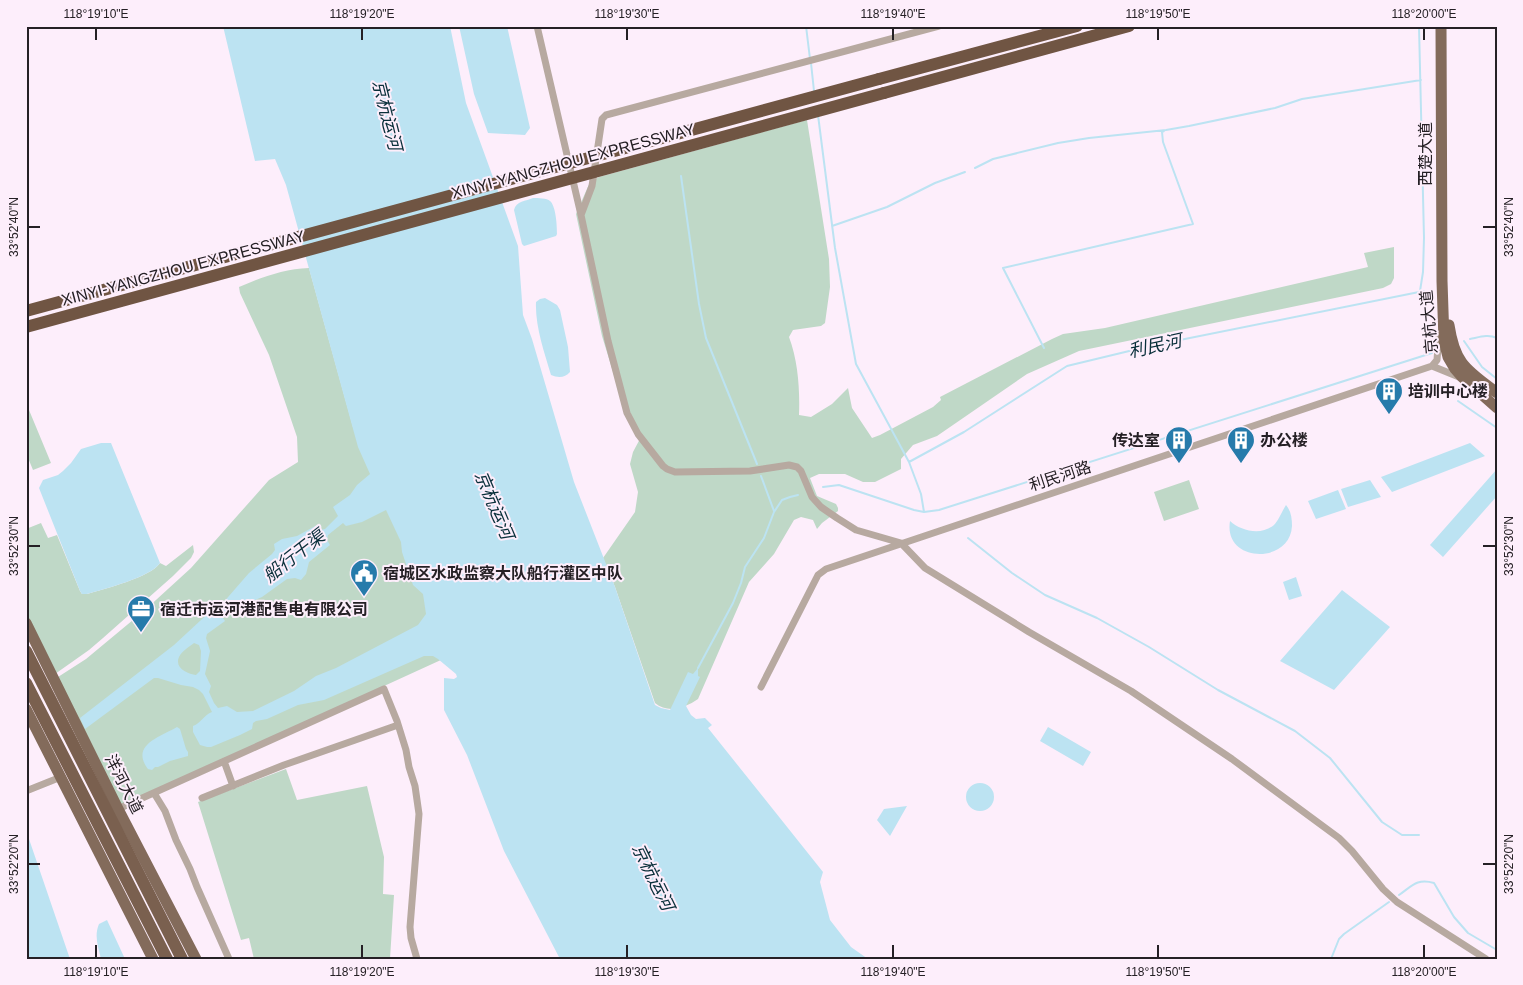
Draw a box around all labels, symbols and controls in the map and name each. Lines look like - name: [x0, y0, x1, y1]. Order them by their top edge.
- text: 118°19'10"E: [63, 7, 129, 21]
- text: 118°19'20"E: [329, 7, 395, 21]
- text: 118°19'30"E: [594, 7, 660, 21]
- text: 118°19'40"E: [860, 7, 926, 21]
- text: 118°19'50"E: [1125, 7, 1191, 21]
- text: 118°20'00"E: [1391, 7, 1457, 21]
- water label: 京杭运河: [369, 78, 406, 155]
- street label: XINYI-YANGZHOU EXPRESSWAY: [449, 120, 697, 202]
- street label: 西楚大道: [1417, 122, 1434, 186]
- text: 33°52'40"N: [7, 197, 21, 257]
- text: 33°52'40"N: [1502, 197, 1516, 257]
- street label: XINYI-YANGZHOU EXPRESSWAY: [59, 227, 307, 309]
- street label: 京杭大道: [1418, 289, 1440, 355]
- water label: 利民河: [1127, 330, 1186, 361]
- building icon: 培训中心楼: [1374, 376, 1404, 415]
- place label: 培训中心楼: [1408, 382, 1488, 400]
- building icon: 传达室: [1164, 425, 1194, 464]
- building icon: 办公楼: [1226, 425, 1256, 464]
- place label: 传达室: [1112, 432, 1160, 449]
- place label: 办公楼: [1260, 432, 1308, 449]
- street label: 利民河路: [1027, 458, 1093, 494]
- water label: 京杭运河: [471, 468, 518, 545]
- text: 33°52'30"N: [7, 516, 21, 576]
- text: 33°52'30"N: [1502, 516, 1516, 576]
- water label: 船行干渠: [259, 524, 331, 586]
- public building icon: 宿城区水政监察大队船行灌区中队: [349, 558, 379, 597]
- place label: 宿城区水政监察大队船行灌区中队: [383, 564, 623, 582]
- office icon: 宿迁市运河港配售电有限公司: [126, 594, 156, 633]
- place label: 宿迁市运河港配售电有限公司: [160, 601, 368, 618]
- street label: 洋河大道: [102, 752, 146, 816]
- text: 33°52'20"N: [7, 834, 21, 894]
- text: 33°52'20"N: [1502, 834, 1516, 894]
- water label: 京杭运河: [628, 840, 679, 916]
- text: 118°19'10"E: [63, 965, 129, 979]
- text: 118°19'20"E: [329, 965, 395, 979]
- text: 118°19'30"E: [594, 965, 660, 979]
- text: 118°19'40"E: [860, 965, 926, 979]
- text: 118°19'50"E: [1125, 965, 1191, 979]
- text: 118°20'00"E: [1391, 965, 1457, 979]

